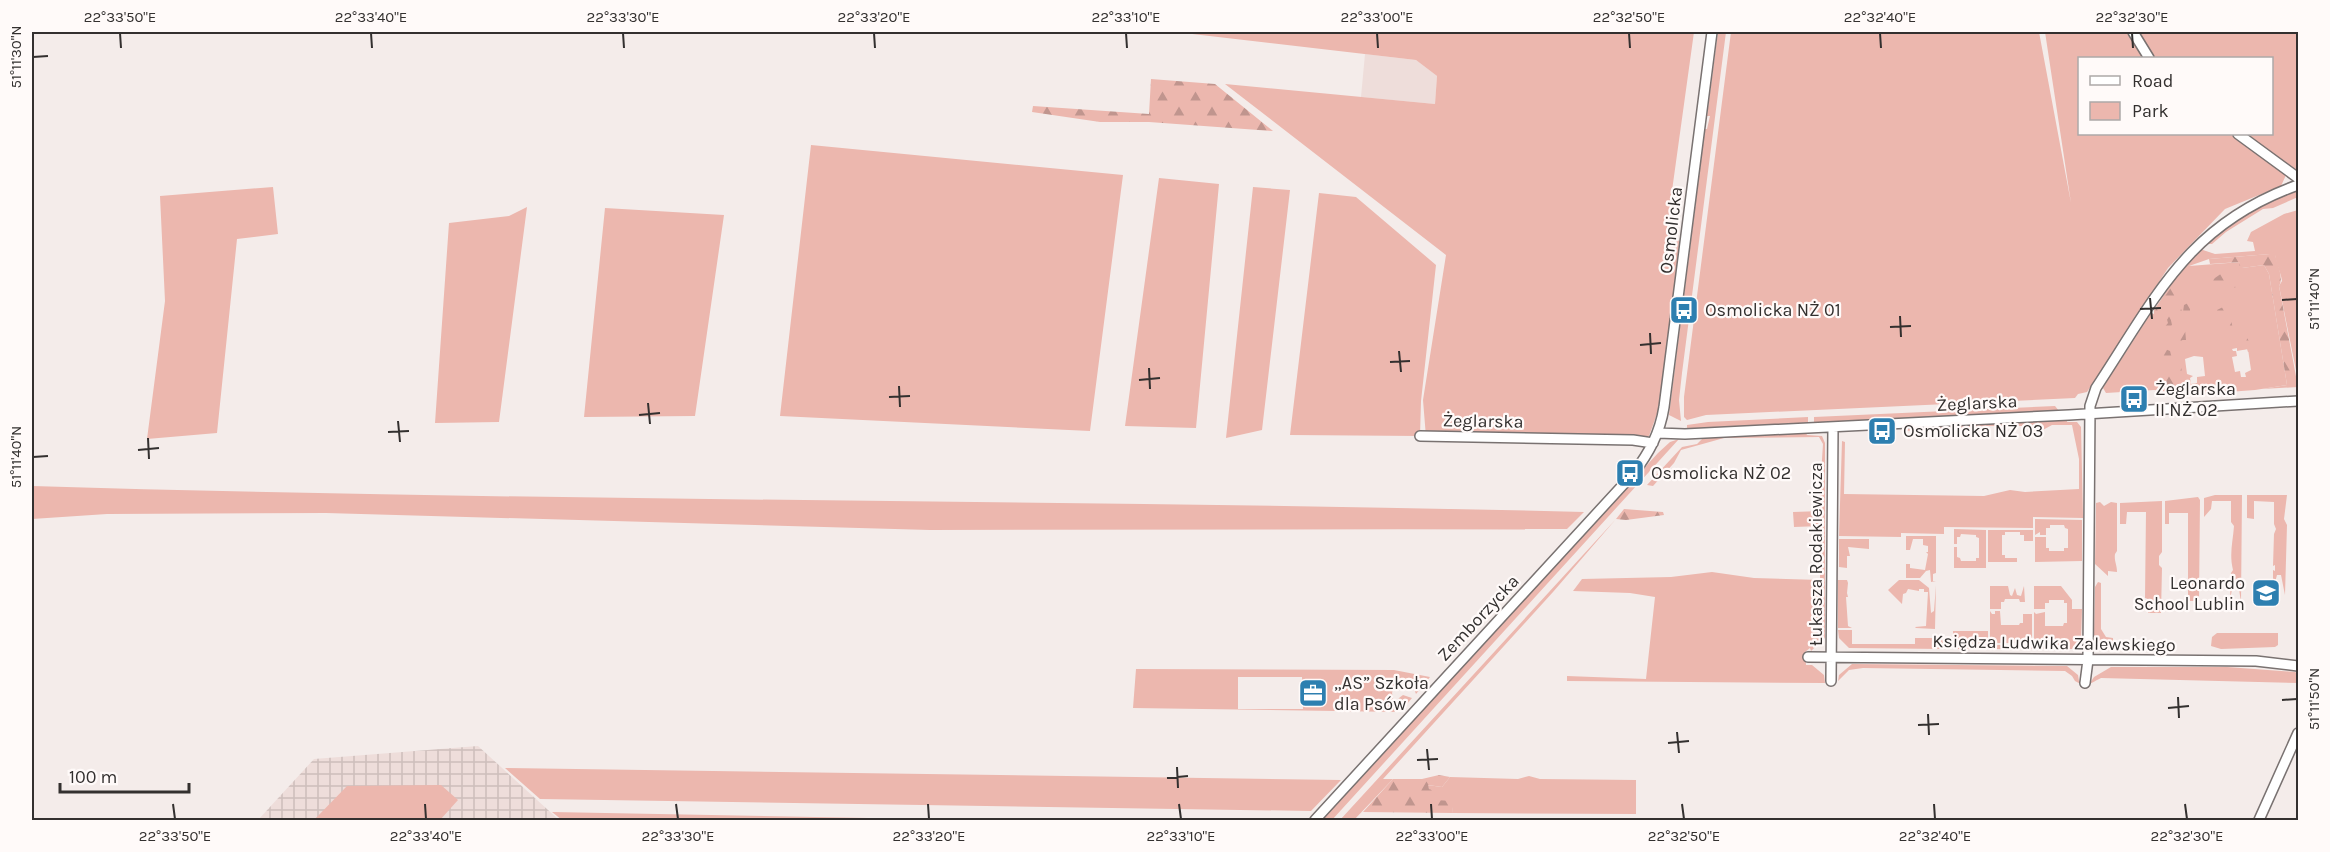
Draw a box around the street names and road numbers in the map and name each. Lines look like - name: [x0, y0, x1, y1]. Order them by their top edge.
- street label: Osmolicka: [1655, 185, 1687, 275]
- street label: Żeglarska: [1936, 390, 2018, 416]
- street label: Żeglarska: [1442, 409, 1524, 433]
- street label: Łukasza Rodakiewicza: [1805, 462, 1827, 646]
- street label: Zemborzycka: [1432, 570, 1524, 666]
- street label: Księdza Ludwika Zalewskiego: [1932, 630, 2176, 656]

